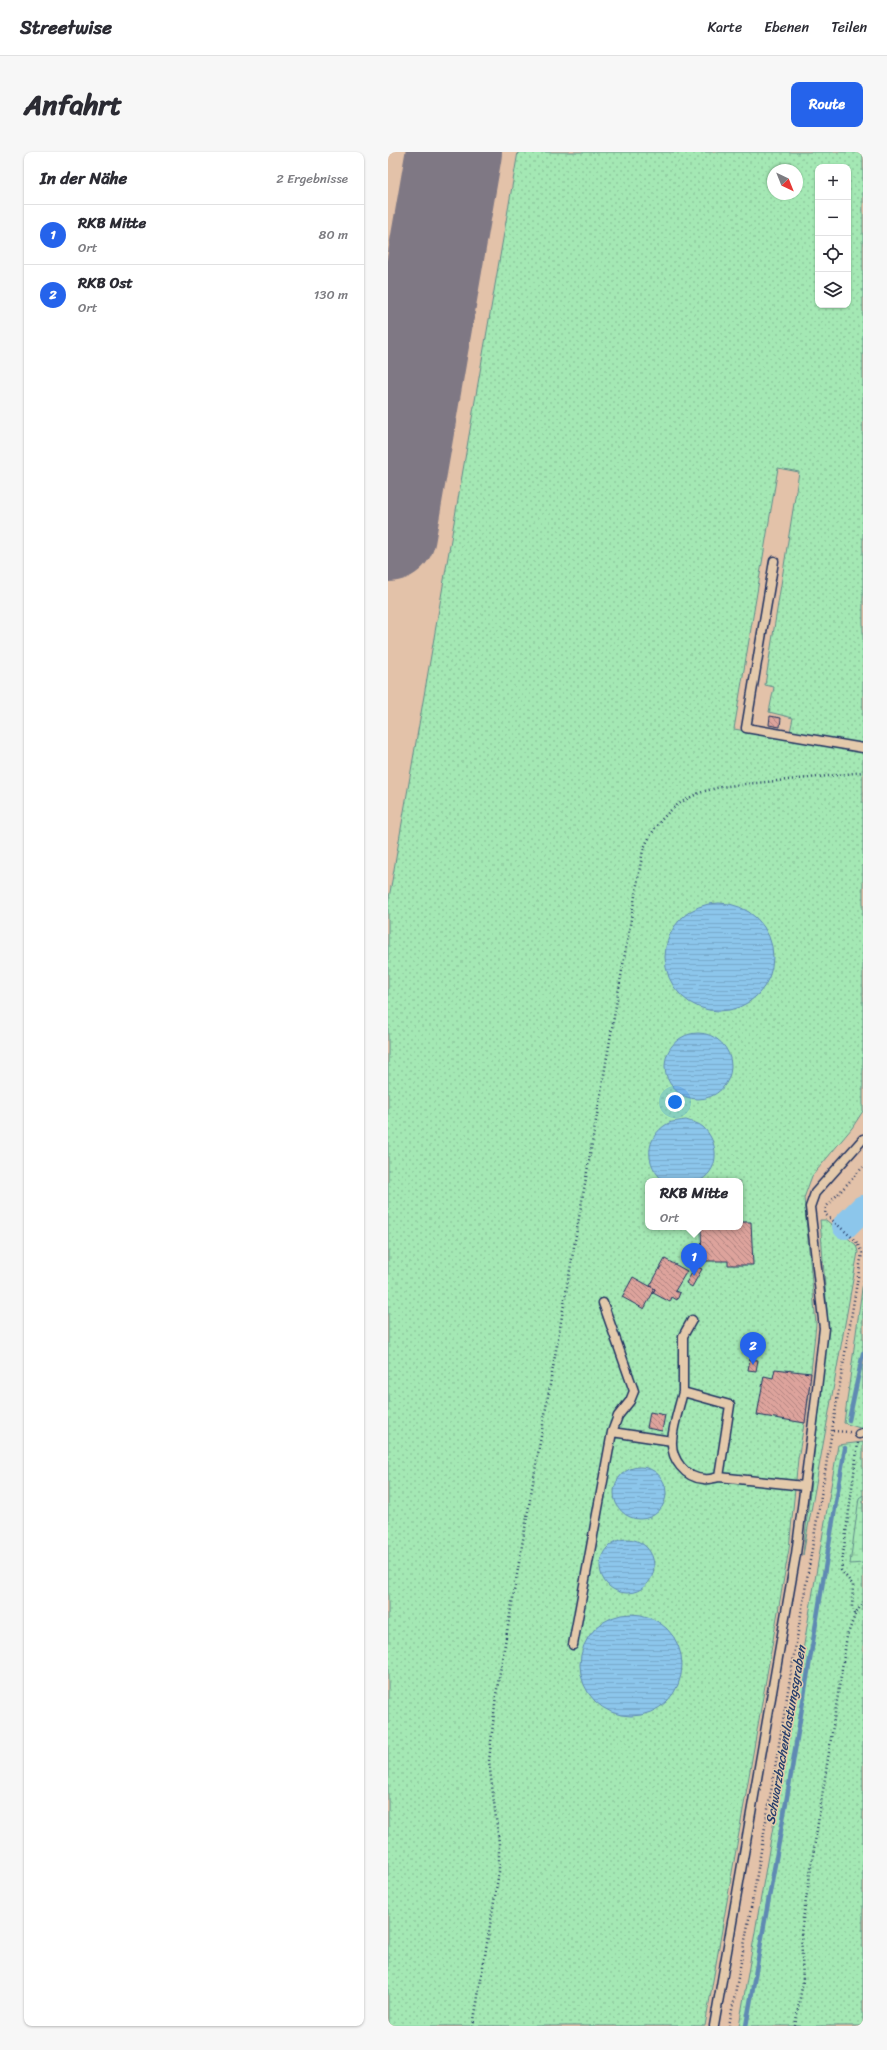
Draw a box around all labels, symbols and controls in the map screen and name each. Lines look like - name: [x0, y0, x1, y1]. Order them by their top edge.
- text: Streetwise: [20, 11, 112, 44]
- text: Karte: [708, 15, 742, 40]
- text: Ebenen: [764, 15, 809, 40]
- text: Teilen: [831, 15, 867, 40]
- text: Anfahrt: [24, 80, 122, 129]
- button: Route: [791, 82, 863, 127]
- text: In der Nähe: [40, 163, 127, 193]
- north arrow: [767, 164, 803, 200]
- map controls: [815, 164, 851, 308]
- button: +: [815, 164, 851, 200]
- text: 2 Ergebnisse: [276, 167, 348, 190]
- button: −: [815, 200, 851, 236]
- text: RKB Mitte: [78, 210, 146, 236]
- text: 1: [50, 223, 56, 246]
- text: 80 m: [319, 223, 348, 246]
- text: Ort: [78, 236, 97, 259]
- button: locate: [815, 236, 851, 272]
- text: RKB Ost: [78, 270, 133, 296]
- button: layers: [815, 272, 851, 308]
- text: 2: [49, 283, 57, 306]
- text: 130 m: [314, 283, 348, 306]
- text: Ort: [78, 296, 97, 319]
- your location: [665, 1092, 685, 1112]
- popup: [645, 1178, 743, 1230]
- text: RKB Mitte: [660, 1180, 728, 1206]
- text: Ort: [660, 1206, 679, 1229]
- pin: 1: [681, 1243, 707, 1276]
- pin: 2: [740, 1332, 766, 1365]
- water label: Schwarzbachentlastungsgraben: [758, 1642, 813, 1826]

